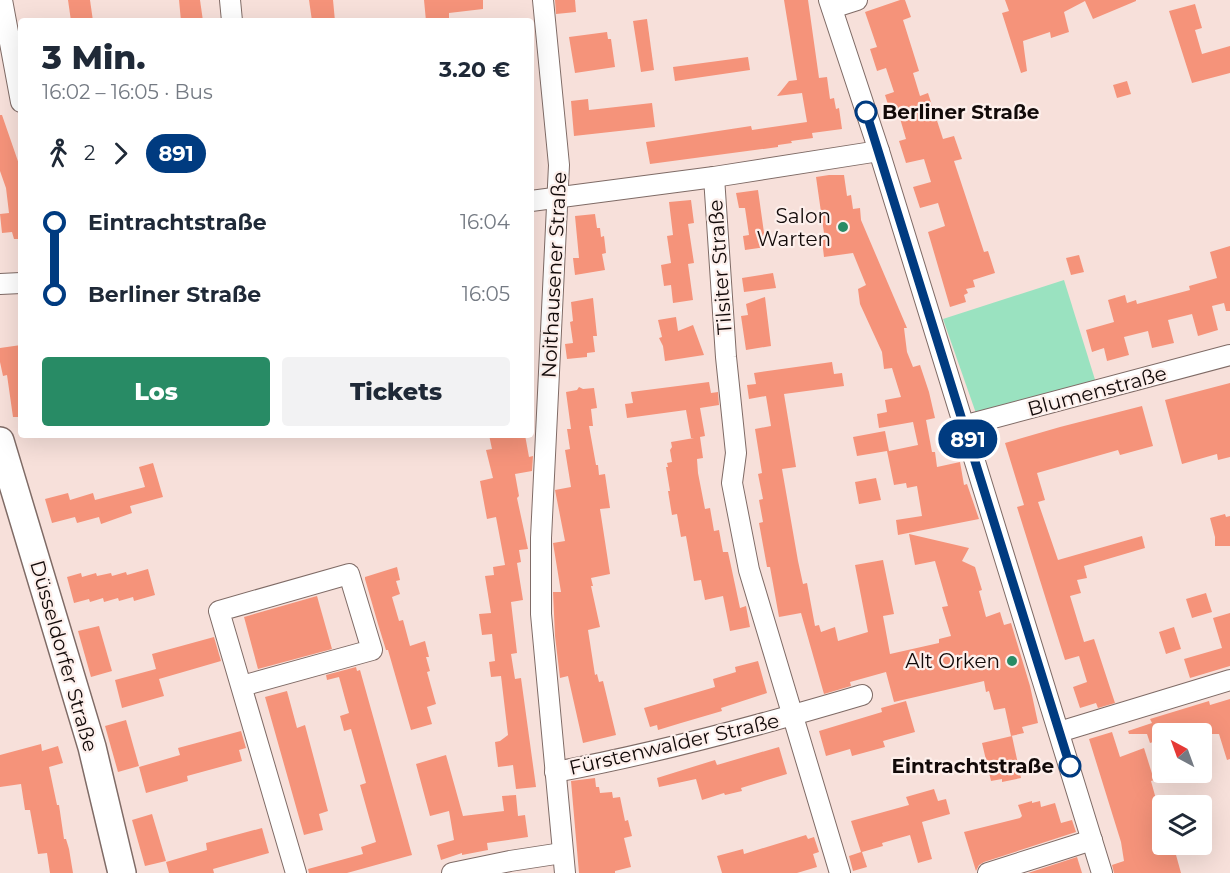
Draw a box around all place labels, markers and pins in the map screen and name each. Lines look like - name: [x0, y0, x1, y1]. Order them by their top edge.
- place label: Berliner Straße: [882, 100, 1039, 124]
- marker: Berliner Straße: [855, 101, 877, 123]
- place label: Salon Warten: [756, 204, 831, 251]
- marker: Salon Warten: [836, 220, 850, 234]
- place label: Alt Orken: [905, 649, 1000, 673]
- marker: Alt Orken: [1005, 654, 1019, 668]
- place label: Eintrachtstraße: [892, 754, 1054, 778]
- marker: Eintrachtstraße: [1059, 755, 1081, 777]

